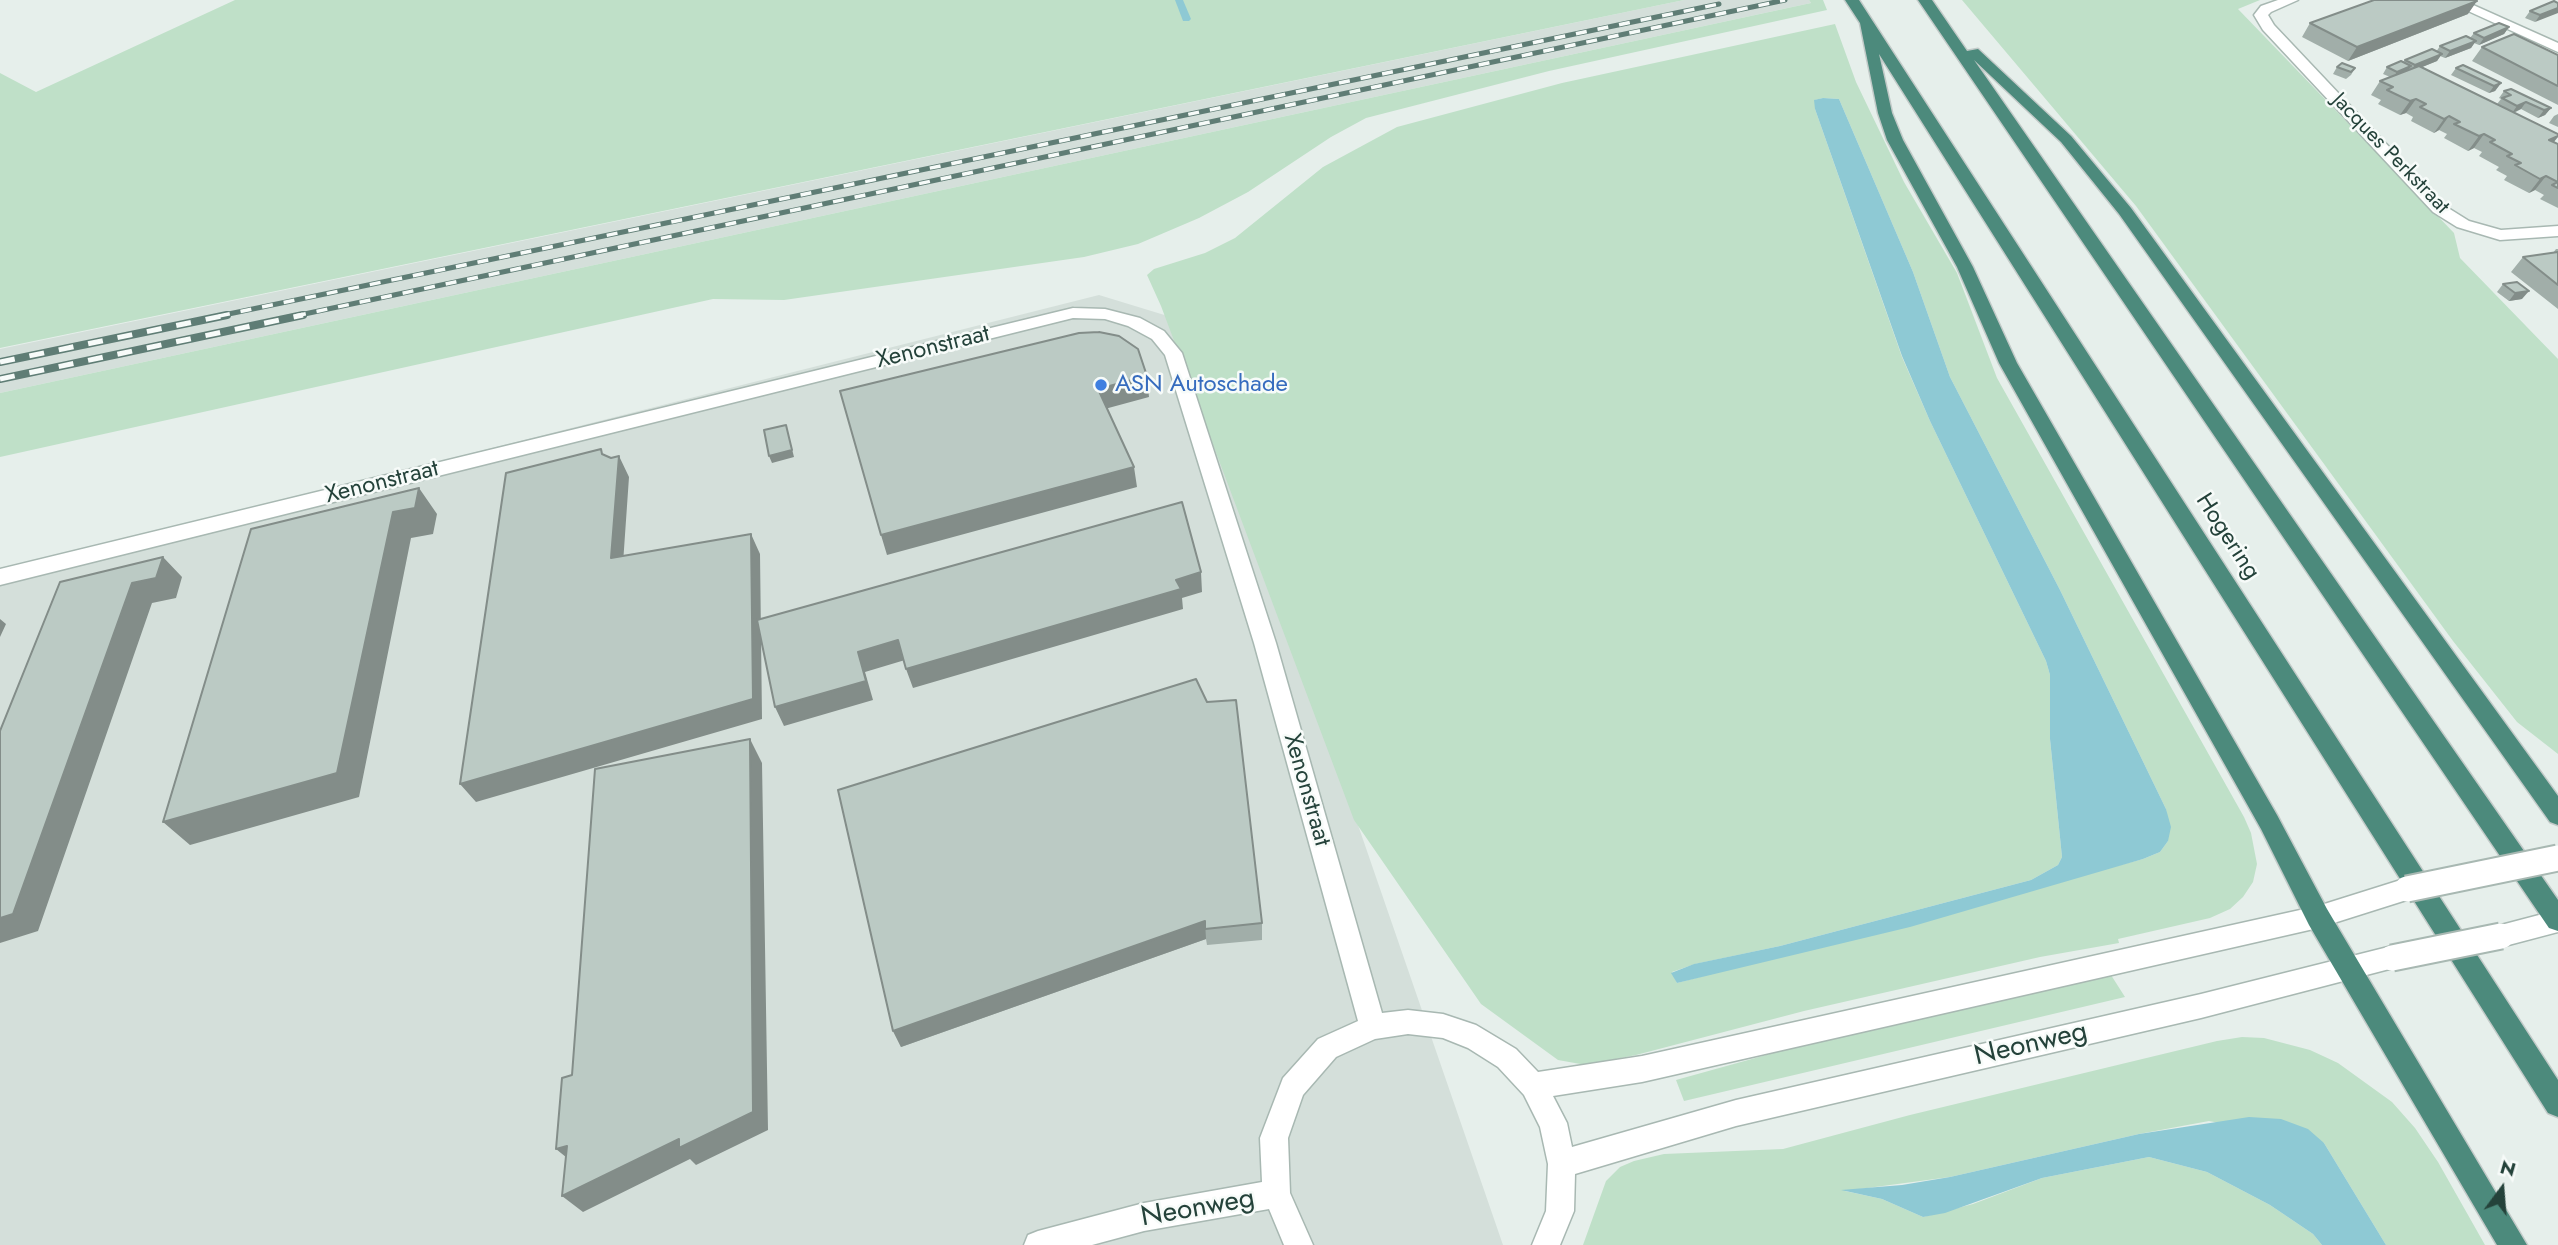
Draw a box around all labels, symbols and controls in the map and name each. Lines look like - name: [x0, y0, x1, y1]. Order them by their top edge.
- street label: Jacques Perkstraat: [2326, 88, 2454, 220]
- street label: Xenonstraat: [873, 320, 993, 376]
- place label: ASN Autoschade: [1115, 371, 1288, 399]
- marker: ASN Autoschade: [1093, 377, 1109, 393]
- street label: Xenonstraat: [322, 455, 442, 511]
- street label: Hogering: [2188, 488, 2266, 586]
- street label: Xenonstraat: [1276, 730, 1336, 850]
- street label: Neonweg: [1971, 1016, 2091, 1074]
- text: N: [2497, 1153, 2519, 1183]
- north arrow: [2467, 1154, 2537, 1224]
- street label: Neonweg: [1138, 1182, 1258, 1236]

